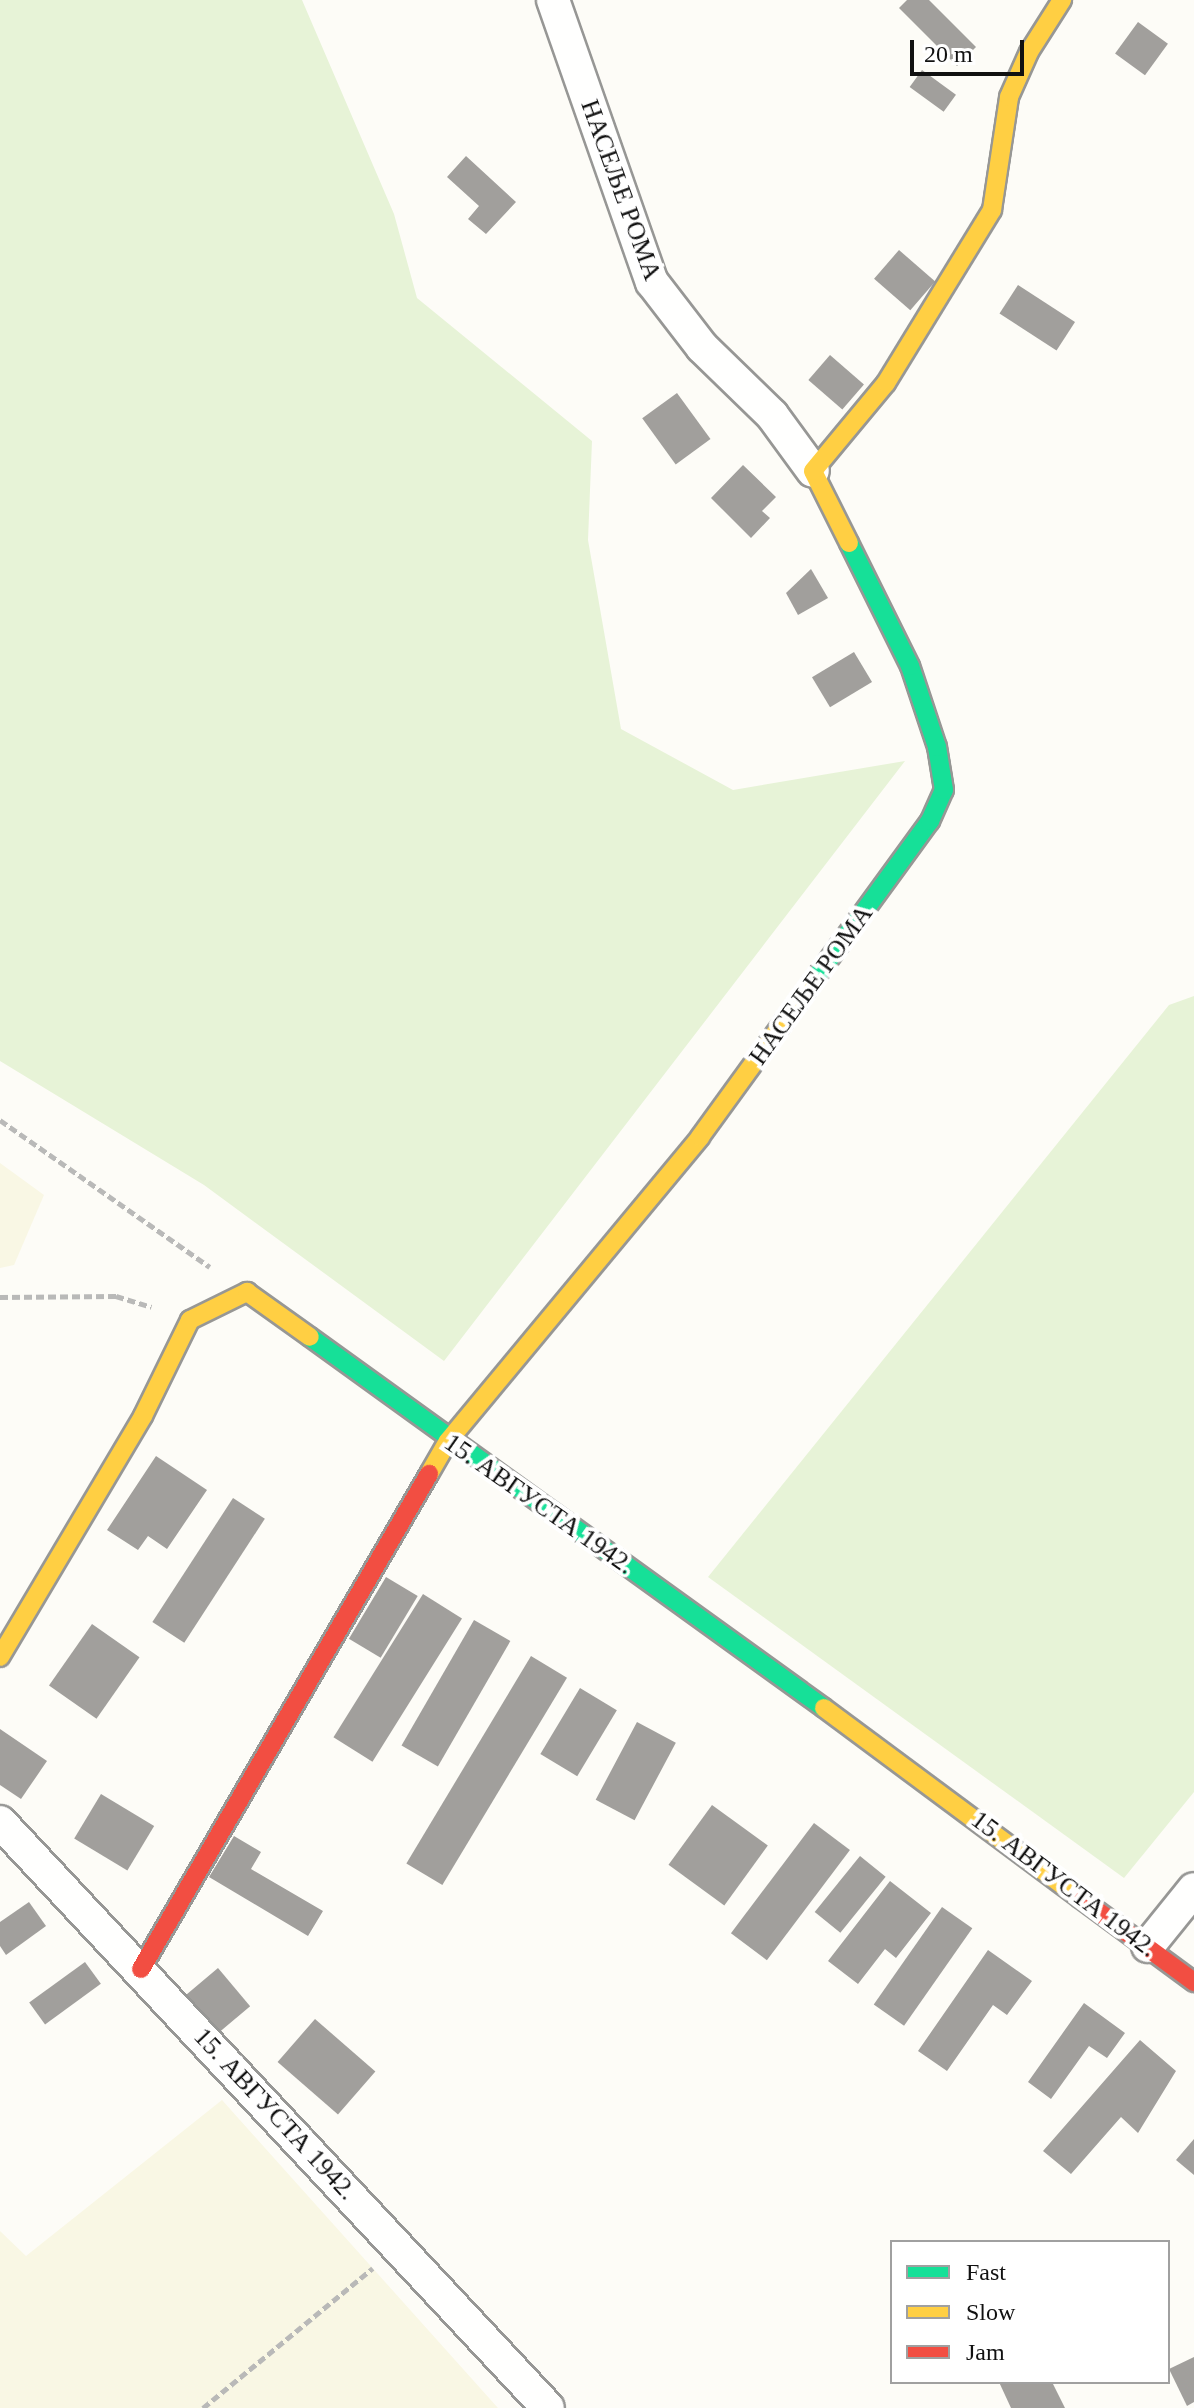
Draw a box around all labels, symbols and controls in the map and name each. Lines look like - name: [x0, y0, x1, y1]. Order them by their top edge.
- scale bar: [914, 24, 1028, 74]
- text: 20 m: [924, 41, 973, 67]
- street label: НАСЕЉЕ РОМА: [574, 95, 668, 285]
- street label: НАСЕЉЕ РОМА: [743, 899, 879, 1071]
- street label: 15. АВГУСТА 1942.: [438, 1427, 640, 1581]
- street label: 15. АВГУСТА 1942.: [965, 1804, 1163, 1964]
- street label: 15. АВГУСТА 1942.: [187, 2021, 363, 2207]
- legend: [890, 2240, 1170, 2384]
- text: Fast: [966, 2259, 1006, 2285]
- text: Slow: [966, 2299, 1015, 2325]
- text: Jam: [966, 2339, 1005, 2365]

